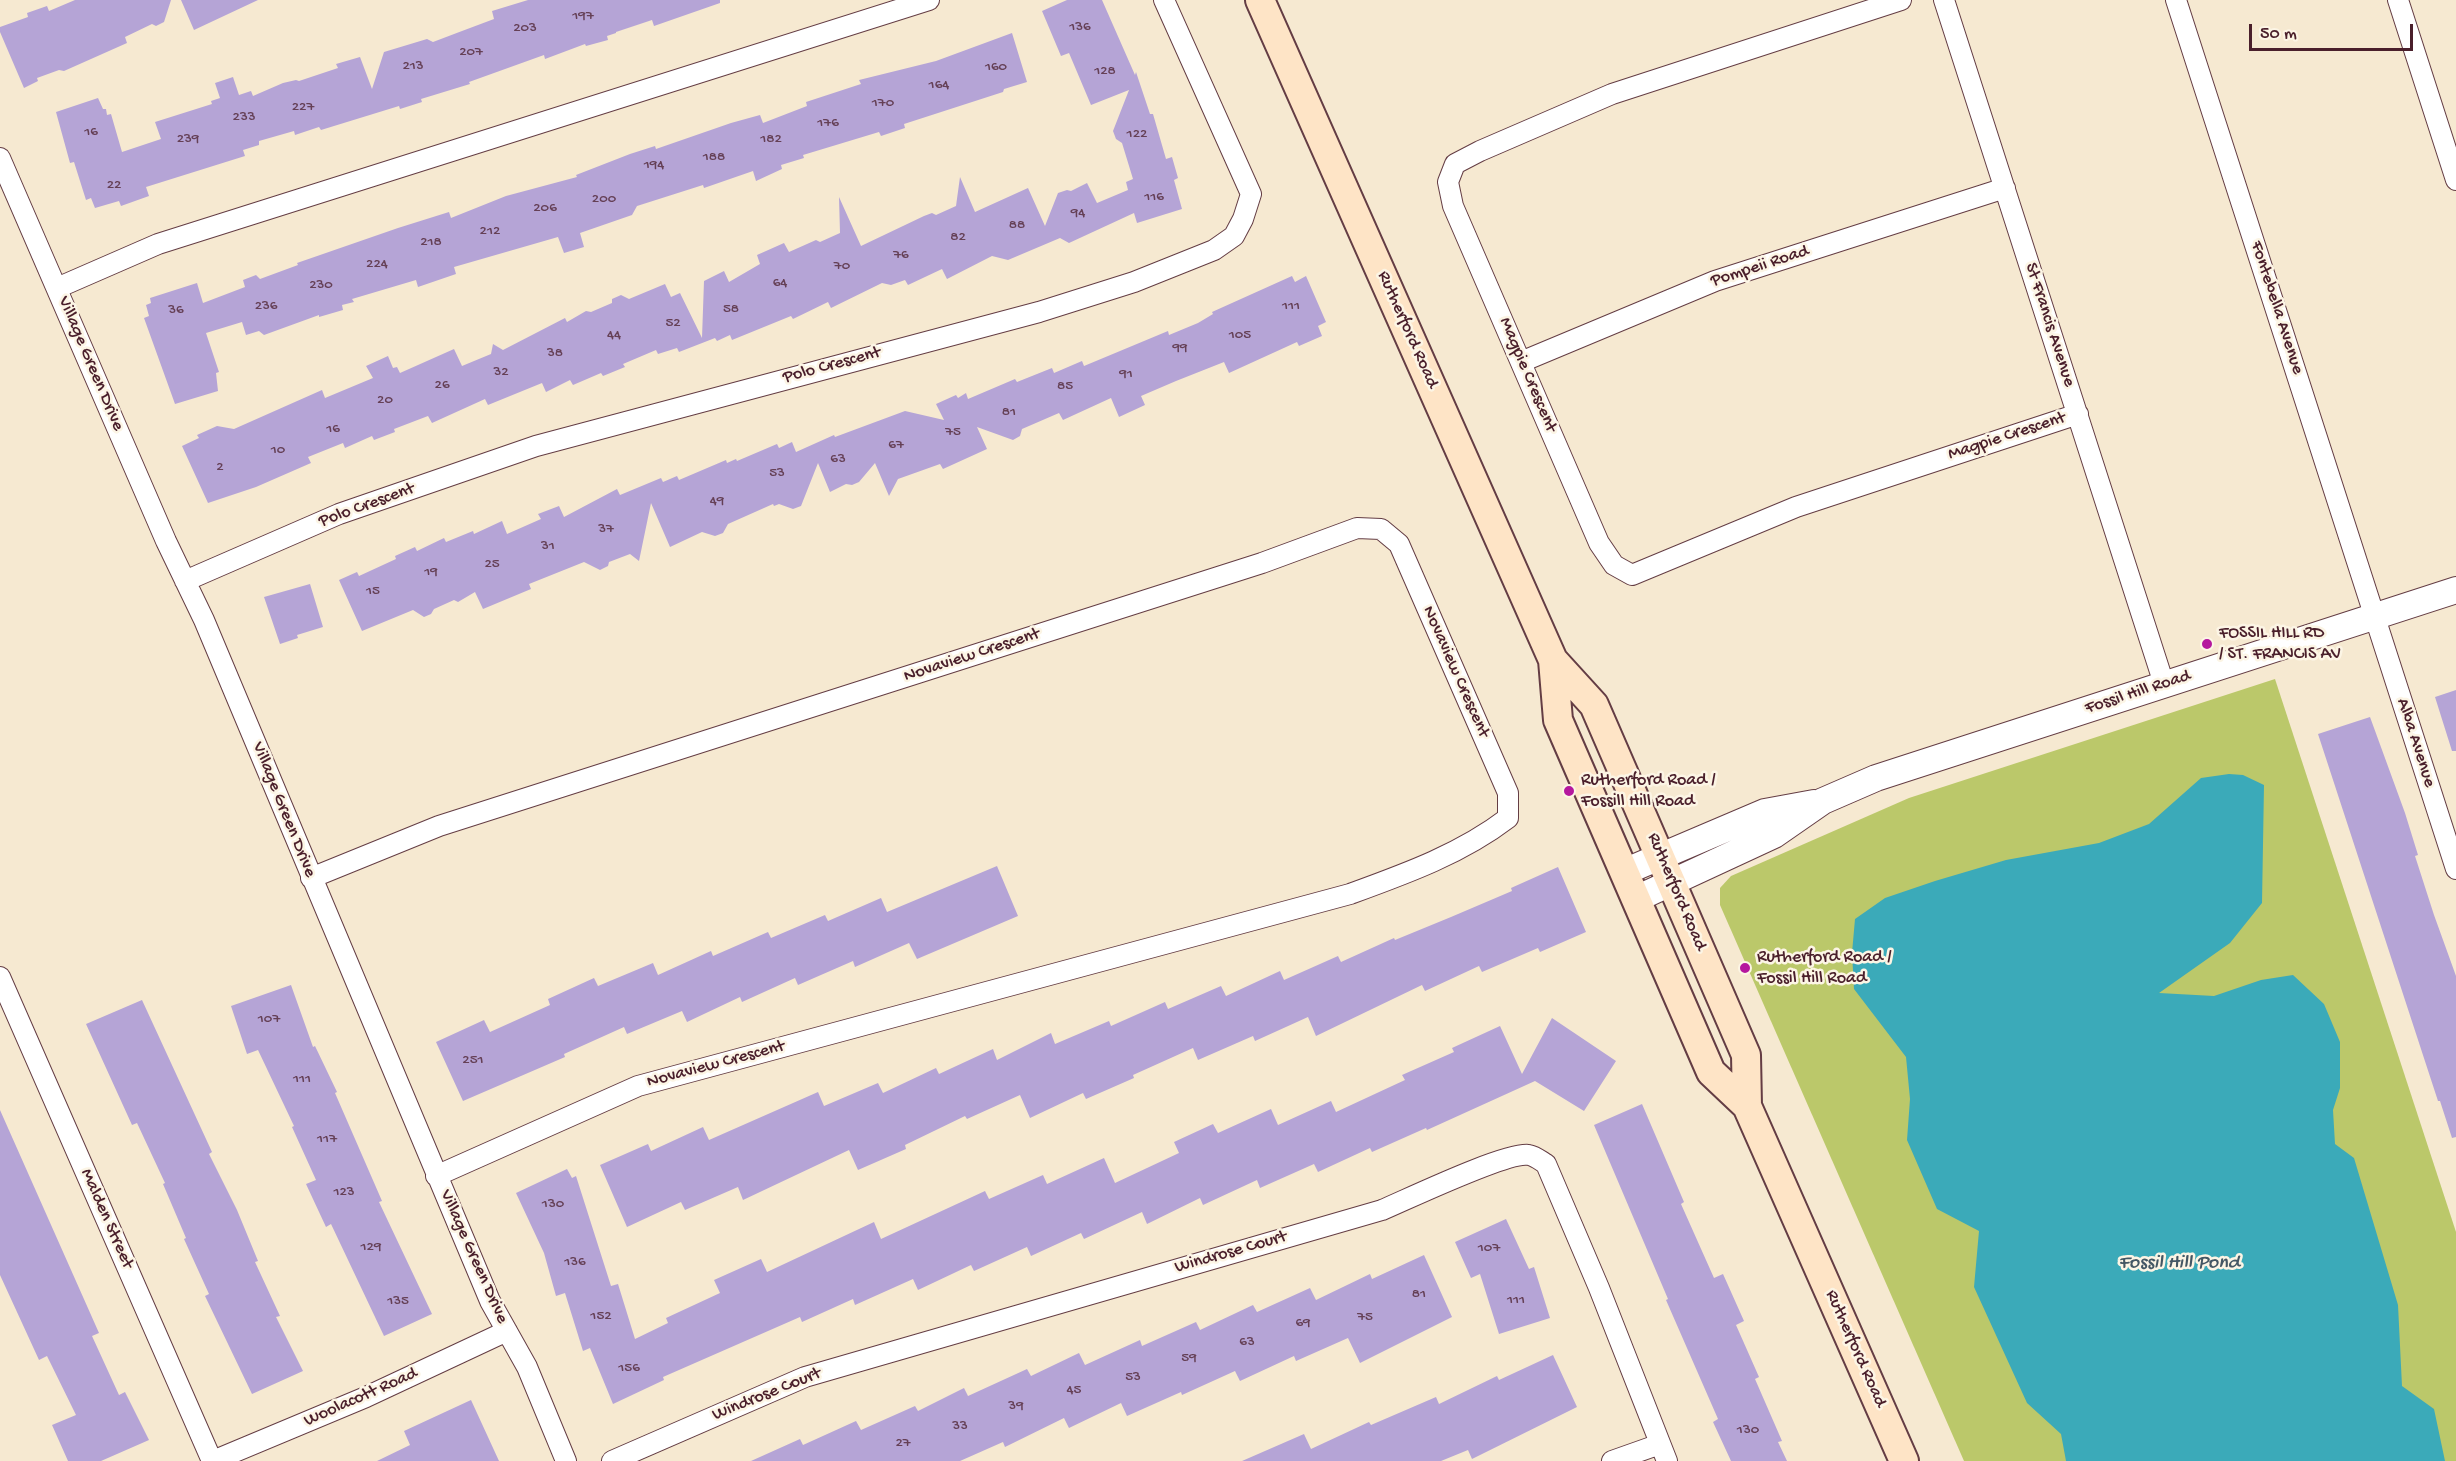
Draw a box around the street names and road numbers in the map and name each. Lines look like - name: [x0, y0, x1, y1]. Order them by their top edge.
- street label: Fontebella Avenue: [2244, 239, 2308, 377]
- street label: Pompeii Road: [1708, 241, 1812, 293]
- street label: St Francis Avenue: [2019, 260, 2079, 390]
- street label: Rutherford Road: [1372, 268, 1442, 392]
- street label: Village Green Drive: [52, 294, 128, 434]
- street label: Magpie Crescent: [1493, 314, 1561, 436]
- street label: Polo Crescent: [781, 343, 883, 389]
- street label: Magpie Crescent: [1945, 408, 2069, 466]
- street label: Polo Crescent: [316, 479, 418, 533]
- street label: Novaview Crescent: [1416, 603, 1494, 741]
- street label: Novaview Crescent: [901, 624, 1043, 688]
- street label: Fossil Hill Road: [2083, 666, 2193, 720]
- street label: Alba Avenue: [2390, 696, 2440, 790]
- street label: Village Green Drive: [246, 739, 320, 881]
- street label: Rutherford Road: [1641, 830, 1711, 954]
- street label: Novaview Crescent: [645, 1036, 787, 1094]
- street label: Malden Street: [74, 1166, 138, 1272]
- street label: Village Green Drive: [434, 1187, 512, 1327]
- street label: Windrose Court: [1173, 1227, 1289, 1279]
- street label: Rutherford Road: [1820, 1287, 1890, 1411]
- street label: Woolacott Road: [301, 1363, 421, 1433]
- street label: Windrose Court: [709, 1363, 825, 1427]

